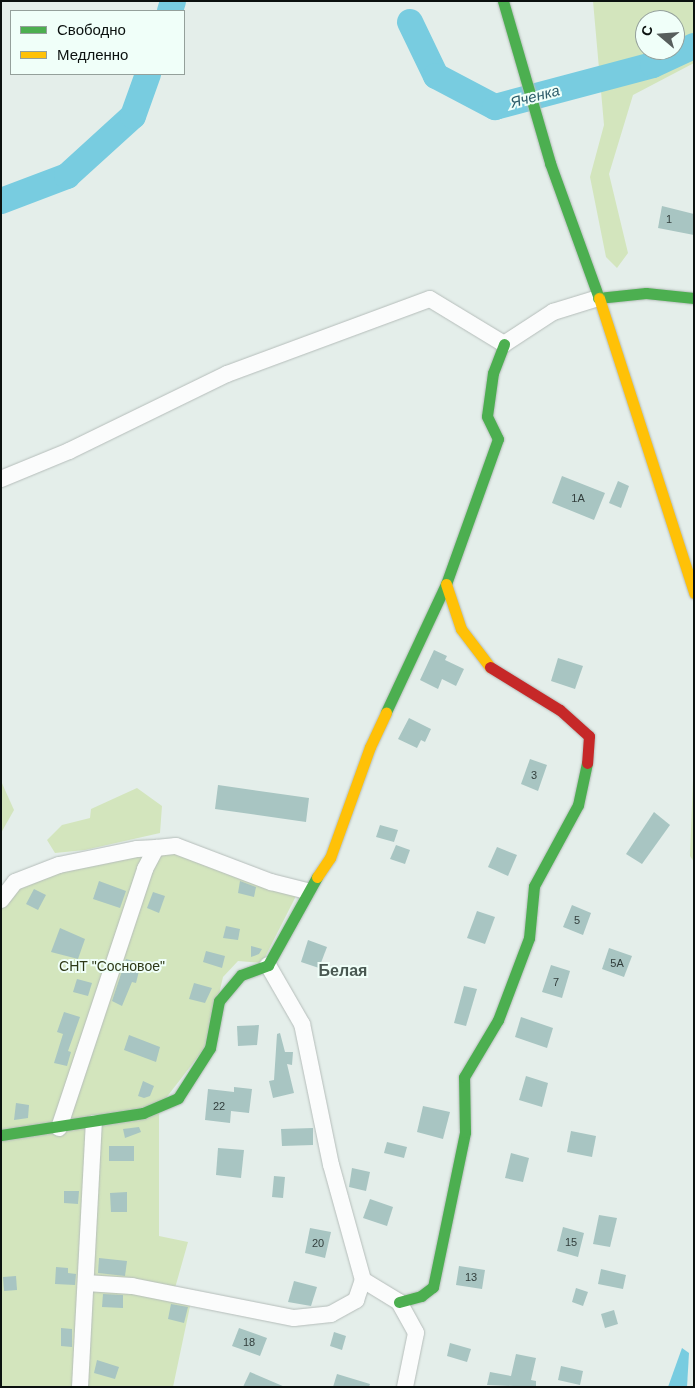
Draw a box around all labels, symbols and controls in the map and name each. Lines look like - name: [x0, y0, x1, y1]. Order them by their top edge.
- legend: [10, 10, 185, 75]
- north arrow: [635, 10, 685, 60]
- text: Свободно: [57, 21, 126, 38]
- text: С: [638, 23, 656, 38]
- text: Медленно: [57, 46, 128, 63]
- water label: Яченка: [509, 81, 561, 111]
- house number: 1: [666, 212, 672, 226]
- house number: 1А: [571, 491, 585, 505]
- house number: 3: [531, 768, 537, 782]
- house number: 5: [574, 913, 580, 927]
- house number: 5А: [610, 956, 624, 970]
- park label: СНТ "Сосновое": [59, 958, 165, 974]
- district label: Белая: [319, 961, 367, 981]
- house number: 7: [553, 975, 559, 989]
- house number: 22: [213, 1099, 225, 1113]
- house number: 15: [565, 1235, 577, 1249]
- house number: 20: [312, 1236, 324, 1250]
- house number: 13: [465, 1270, 477, 1284]
- house number: 18: [243, 1335, 255, 1349]

